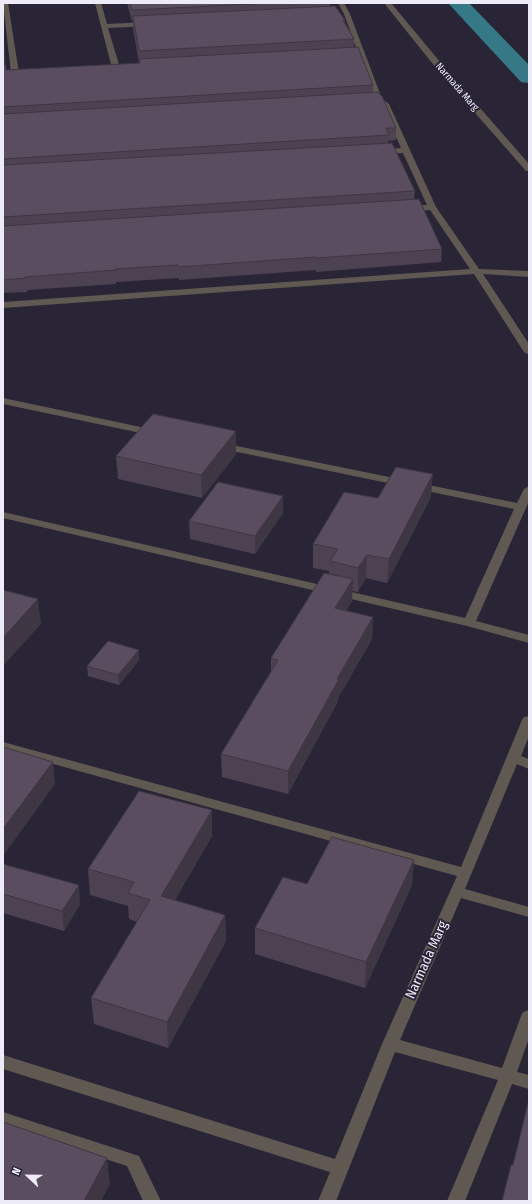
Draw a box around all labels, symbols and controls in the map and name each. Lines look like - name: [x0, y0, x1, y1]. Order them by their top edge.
- street label: Narmada Marg: [433, 61, 481, 113]
- street label: Narmada Marg: [402, 918, 452, 1002]
- north arrow: [8, 1156, 48, 1196]
- text: N: [9, 1166, 24, 1177]

